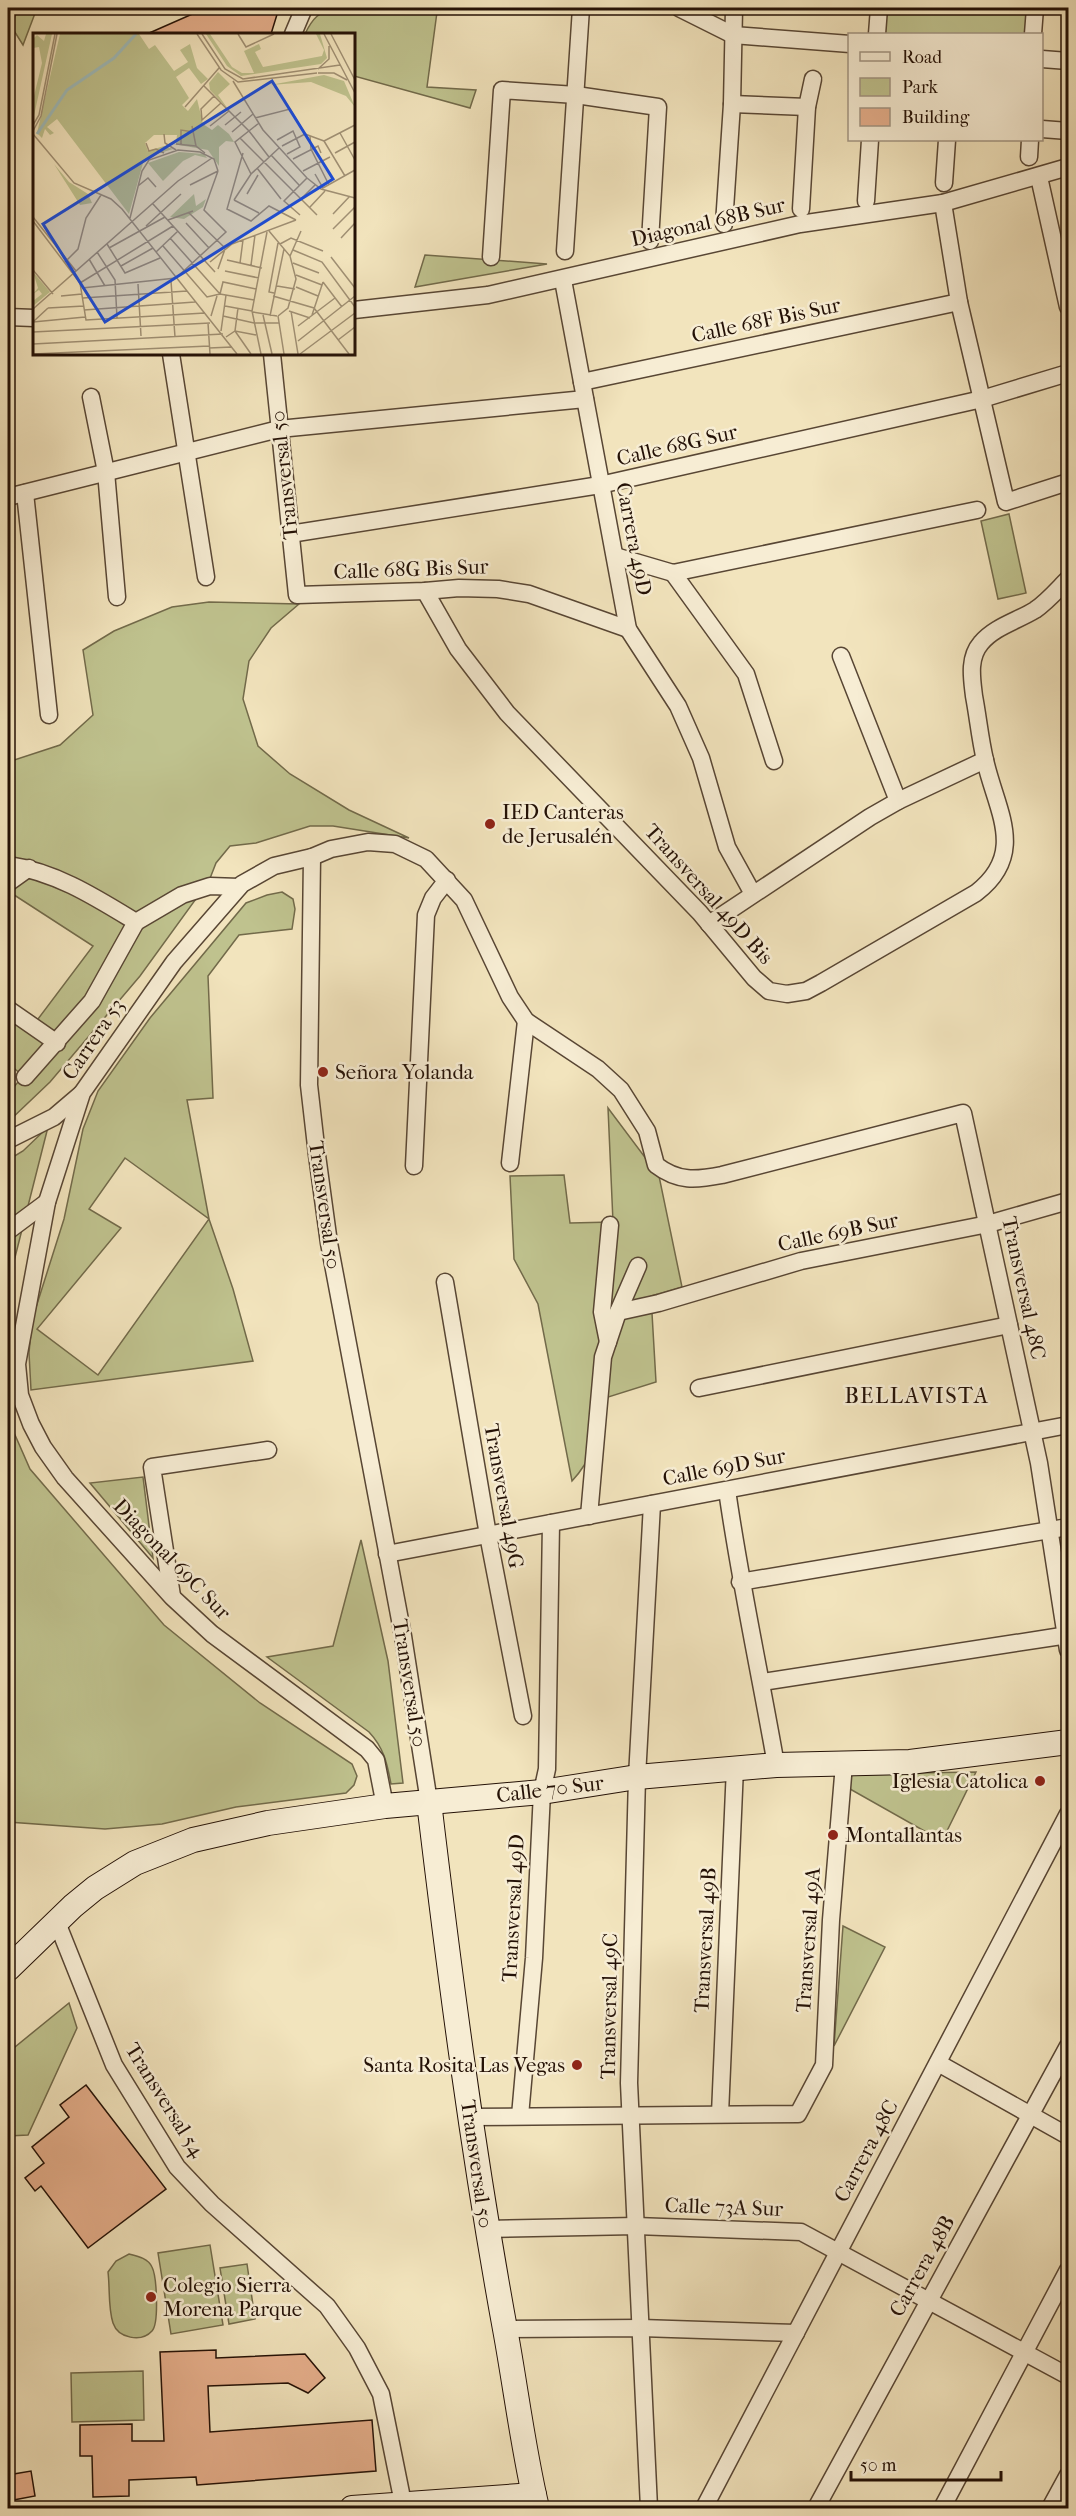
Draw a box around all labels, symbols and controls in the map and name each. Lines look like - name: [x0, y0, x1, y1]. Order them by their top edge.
- inset map: [33, 33, 356, 356]
- legend: [848, 33, 1043, 141]
- text: Road: [902, 47, 942, 68]
- text: Park: [902, 77, 939, 98]
- text: Building: [902, 107, 970, 128]
- street label: Diagonal 68B Sur: [629, 193, 787, 251]
- street label: Calle 68F Bis Sur: [689, 292, 843, 347]
- street label: Transversal 50: [265, 410, 303, 540]
- street label: Calle 68G Sur: [614, 419, 740, 471]
- street label: Carrera 49D: [611, 480, 657, 598]
- street label: Calle 68G Bis Sur: [333, 554, 489, 584]
- place label: IED Canteras de Jerusalén: [502, 800, 624, 848]
- marker: IED Canteras de Jerusalén: [483, 817, 497, 831]
- street label: Transversal 49D Bis: [640, 819, 778, 969]
- street label: Carrera 53: [57, 994, 129, 1084]
- place label: Señora Yolanda: [335, 1060, 474, 1084]
- marker: Señora Yolanda: [316, 1065, 330, 1079]
- street label: Transversal 50: [304, 1139, 346, 1271]
- street label: Calle 69B Sur: [776, 1208, 900, 1256]
- street label: Transversal 48C: [997, 1214, 1051, 1362]
- district label: BELLAVISTA: [844, 1383, 990, 1409]
- street label: Transversal 49G: [479, 1422, 529, 1570]
- street label: Calle 69D Sur: [661, 1443, 788, 1491]
- street label: Diagonal 69C Sur: [108, 1494, 236, 1624]
- street label: Transversal 50: [388, 1617, 432, 1749]
- place label: Iglesia Catolica: [892, 1769, 1028, 1793]
- street label: Calle 70 Sur: [495, 1771, 605, 1807]
- marker: Iglesia Catolica: [1033, 1774, 1047, 1788]
- place label: Montallantas: [845, 1823, 962, 1847]
- marker: Montallantas: [826, 1828, 840, 1842]
- street label: Transversal 49D: [497, 1834, 529, 1982]
- street label: Transversal 49A: [791, 1866, 825, 2013]
- street label: Transversal 49B: [689, 1867, 721, 2013]
- street label: Transversal 49C: [596, 1933, 622, 2079]
- street label: Transversal 54: [120, 2039, 210, 2162]
- place label: Santa Rosita Las Vegas: [363, 2053, 565, 2077]
- marker: Santa Rosita Las Vegas: [570, 2058, 584, 2072]
- street label: Carrera 48C: [829, 2096, 903, 2206]
- street label: Transversal 50: [456, 2098, 498, 2230]
- street label: Calle 73A Sur: [664, 2193, 784, 2221]
- street label: Carrera 48B: [884, 2211, 960, 2321]
- place label: Colegio Sierra Morena Parque: [163, 2273, 302, 2321]
- marker: Colegio Sierra Morena Parque: [144, 2290, 158, 2304]
- scale bar: [851, 2444, 1001, 2482]
- text: 50 m: [860, 2455, 897, 2476]

